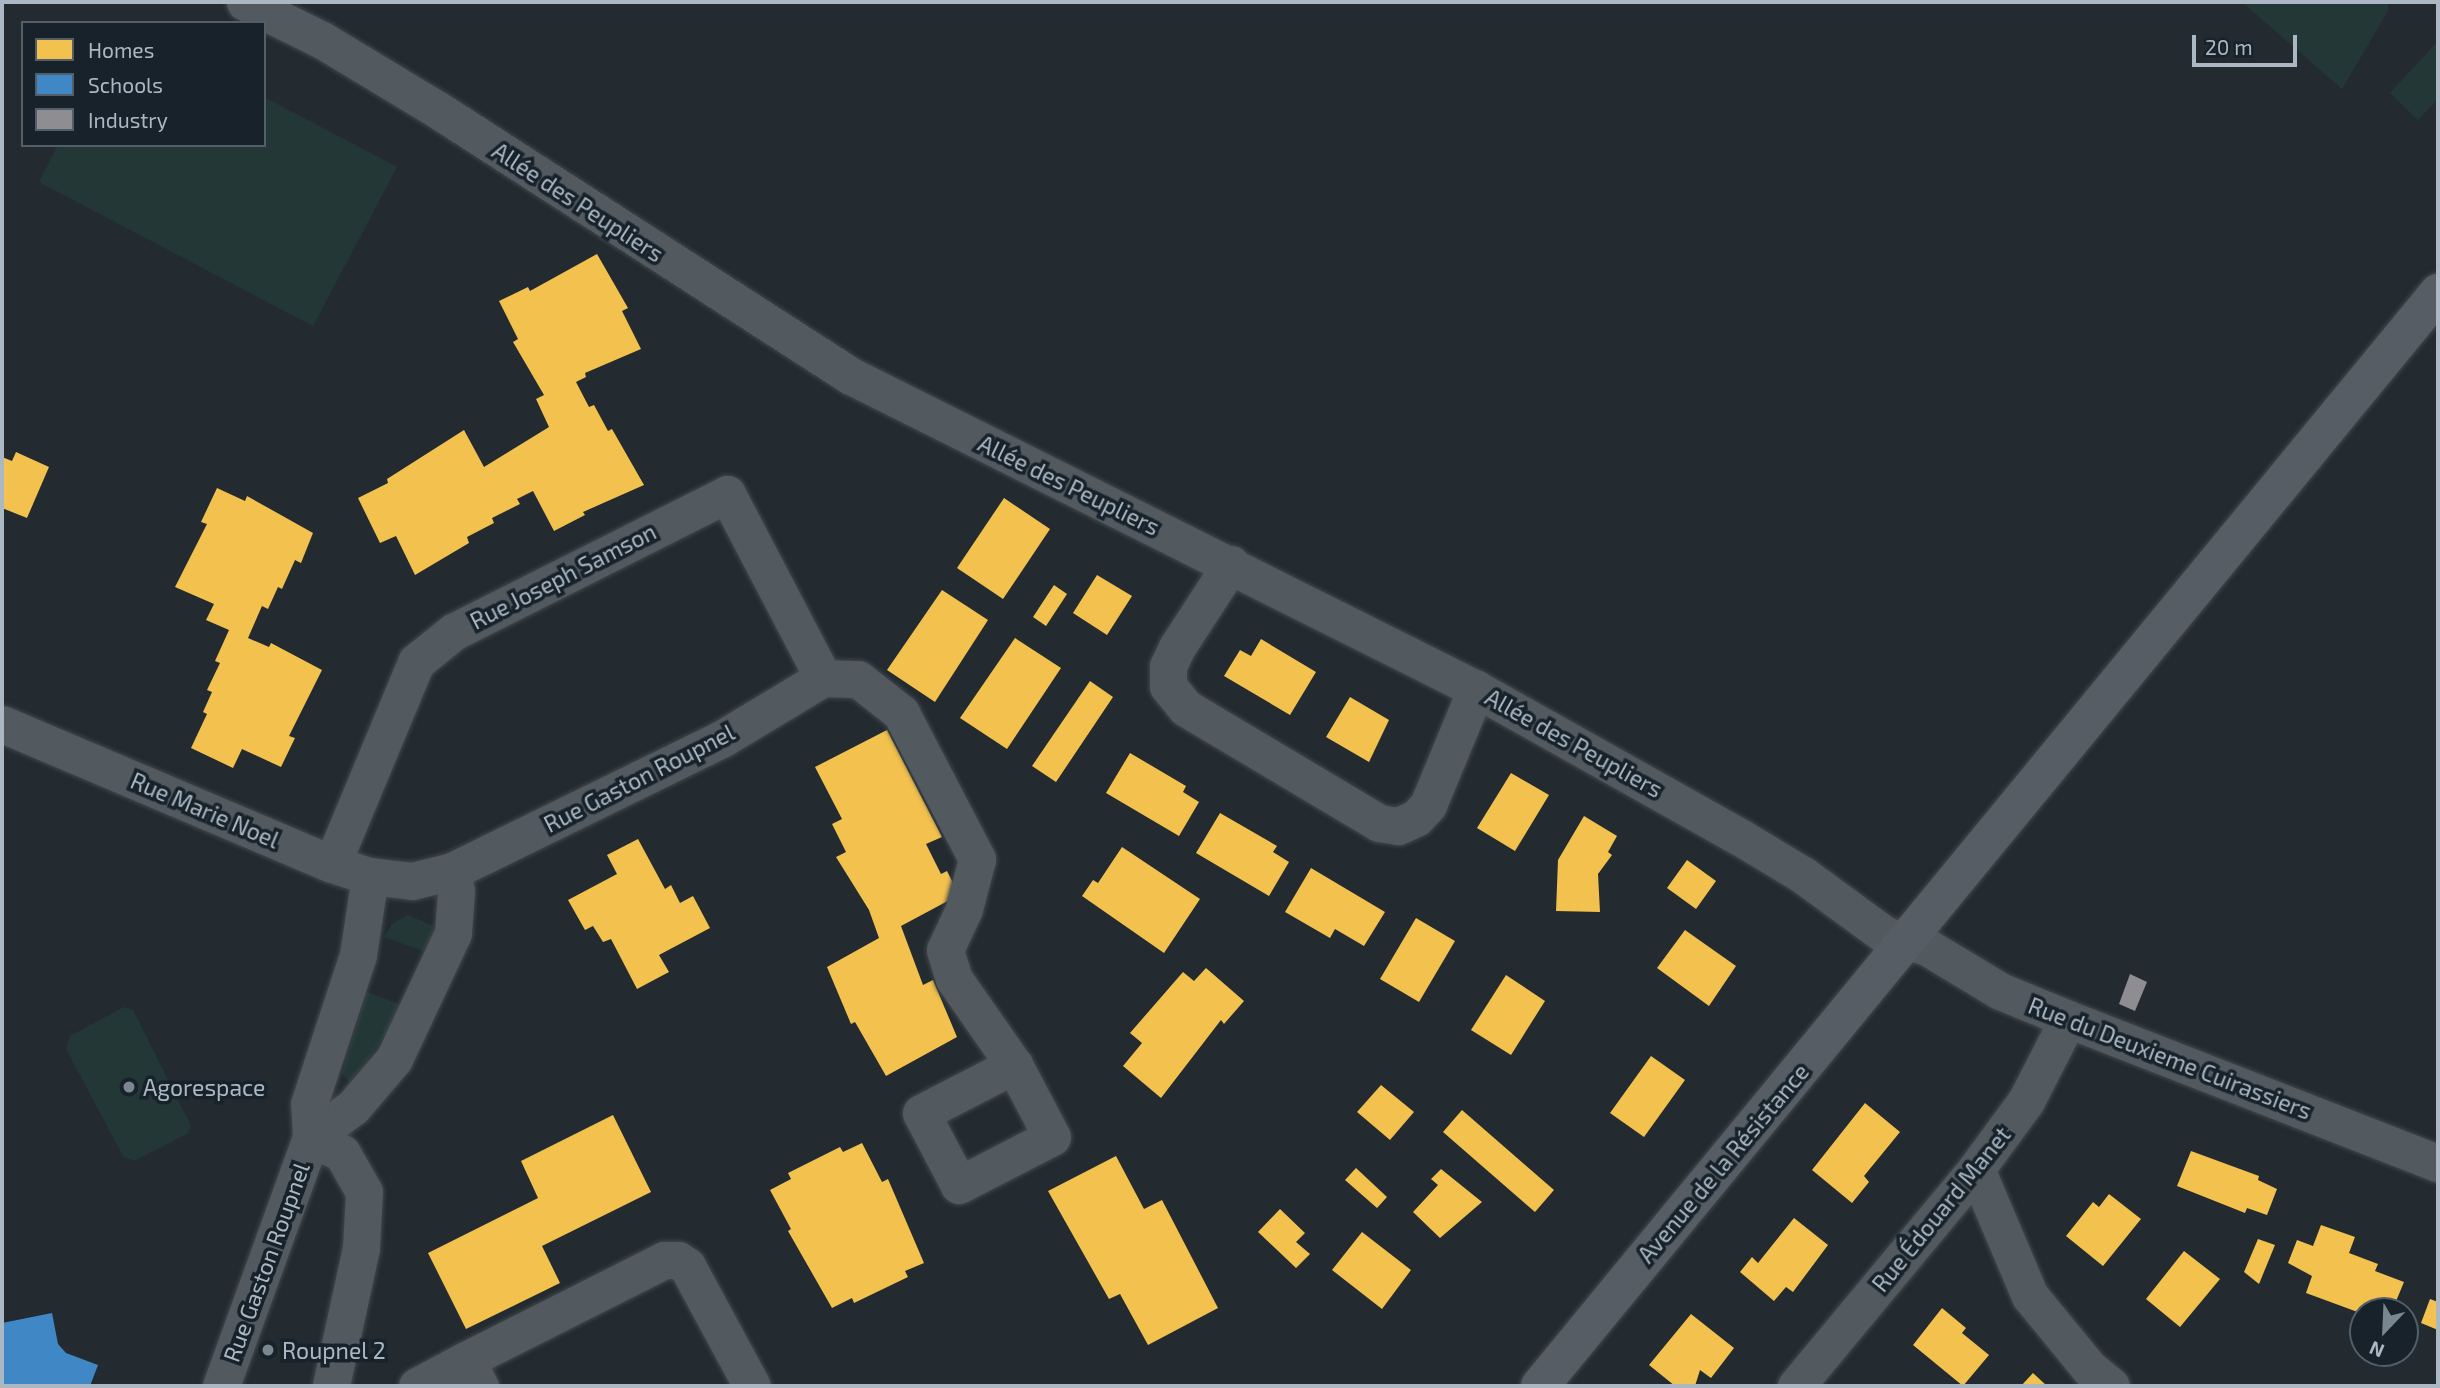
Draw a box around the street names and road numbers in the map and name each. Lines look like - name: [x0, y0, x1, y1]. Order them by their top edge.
- street label: Allée des Peupliers: [487, 136, 669, 268]
- street label: Allée des Peupliers: [974, 429, 1164, 541]
- street label: Rue Joseph Samson: [465, 517, 661, 635]
- street label: Allée des Peupliers: [1481, 683, 1667, 803]
- street label: Rue Gaston Roupnel: [539, 718, 739, 838]
- street label: Rue Marie Noel: [127, 766, 283, 854]
- street label: Rue du Deuxieme Cuirassiers: [2025, 991, 2315, 1125]
- street label: Avenue de la Résistance: [1632, 1058, 1814, 1268]
- street label: Rue Édouard Manet: [1866, 1121, 2016, 1297]
- street label: Rue Gaston Roupnel: [217, 1159, 315, 1365]

